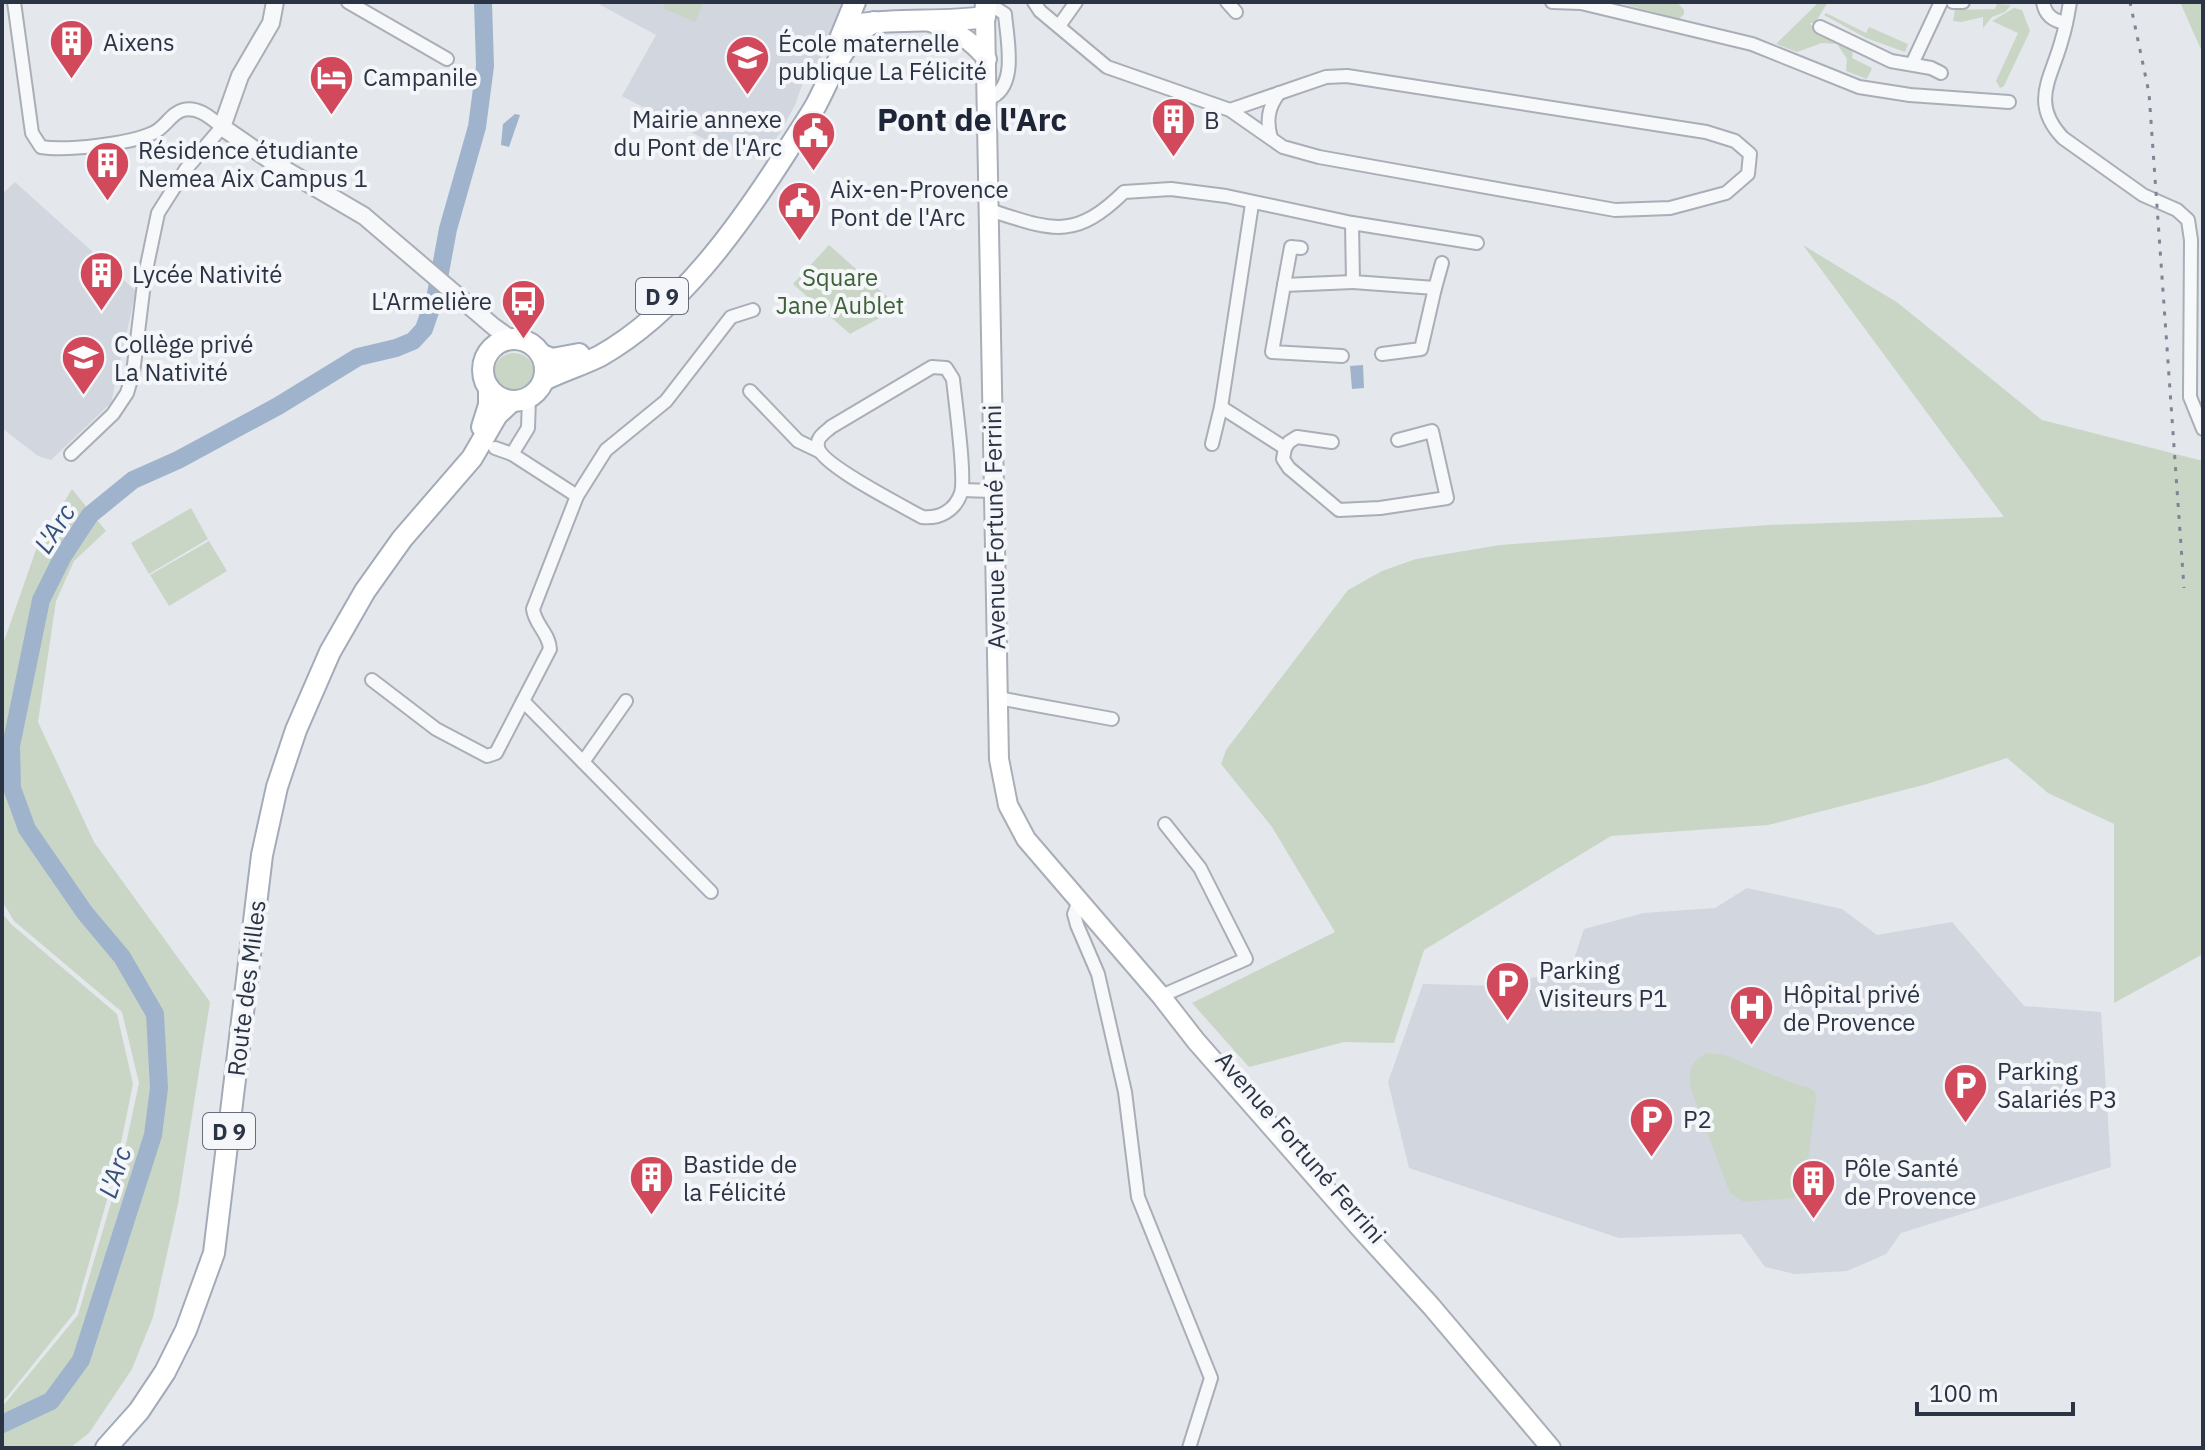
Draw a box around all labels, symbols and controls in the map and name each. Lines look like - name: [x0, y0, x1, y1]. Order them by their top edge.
- building icon: Aixens: [48, 18, 96, 81]
- place label: Aixens: [103, 26, 175, 58]
- place label: École maternelle publique La Félicité: [778, 27, 987, 87]
- school or university icon: École maternelle publique La Félicité: [723, 33, 771, 96]
- hotel icon: Campanile: [308, 53, 356, 116]
- place label: Campanile: [363, 61, 478, 93]
- building icon: B: [1149, 96, 1197, 159]
- district label: Pont de l'Arc: [877, 98, 1067, 140]
- place label: Mairie annexe du Pont de l'Arc: [614, 103, 782, 163]
- place label: B: [1204, 104, 1220, 136]
- public building icon: Mairie annexe du Pont de l'Arc: [789, 109, 837, 172]
- place label: Résidence étudiante Nemea Aix Campus 1: [138, 134, 368, 194]
- building icon: Résidence étudiante Nemea Aix Campus 1: [83, 140, 131, 203]
- place label: Aix-en-Provence Pont de l'Arc: [830, 173, 1009, 233]
- public building icon: Aix-en-Provence Pont de l'Arc: [775, 179, 823, 242]
- building icon: Lycée Nativité: [77, 250, 125, 313]
- place label: Lycée Nativité: [132, 258, 282, 290]
- park label: Square Jane Aublet: [776, 261, 904, 321]
- bus stop icon: L'Armelière: [499, 277, 547, 340]
- road number: D 9: [636, 278, 688, 314]
- place label: L'Armelière: [371, 285, 492, 317]
- place label: Collège privé La Nativité: [114, 328, 253, 388]
- school or university icon: Collège privé La Nativité: [59, 334, 107, 397]
- street label: Avenue Fortuné Ferrini: [976, 404, 1012, 650]
- water label: L'Arc: [26, 497, 82, 559]
- street label: Route des Milles: [219, 898, 273, 1078]
- place label: Parking Visiteurs P1: [1539, 954, 1668, 1014]
- parking icon: Parking Visiteurs P1: [1484, 960, 1532, 1023]
- place label: Hôpital privé de Provence: [1783, 978, 1920, 1038]
- hospital icon: Hôpital privé de Provence: [1728, 984, 1776, 1047]
- street label: Avenue Fortuné Ferrini: [1209, 1044, 1393, 1250]
- place label: Parking Salariés P3: [1997, 1055, 2117, 1115]
- parking icon: Parking Salariés P3: [1942, 1061, 1990, 1124]
- parking icon: P2: [1628, 1095, 1676, 1158]
- place label: P2: [1683, 1103, 1712, 1135]
- road number: D 9: [203, 1113, 255, 1149]
- water label: L'Arc: [90, 1142, 138, 1202]
- place label: Bastide de la Félicité: [683, 1148, 797, 1208]
- place label: Pôle Santé de Provence: [1844, 1152, 1977, 1212]
- building icon: Bastide de la Félicité: [628, 1154, 676, 1217]
- building icon: Pôle Santé de Provence: [1789, 1158, 1837, 1221]
- scale bar: [1917, 1366, 2073, 1416]
- text: 100 m: [1929, 1377, 1999, 1409]

